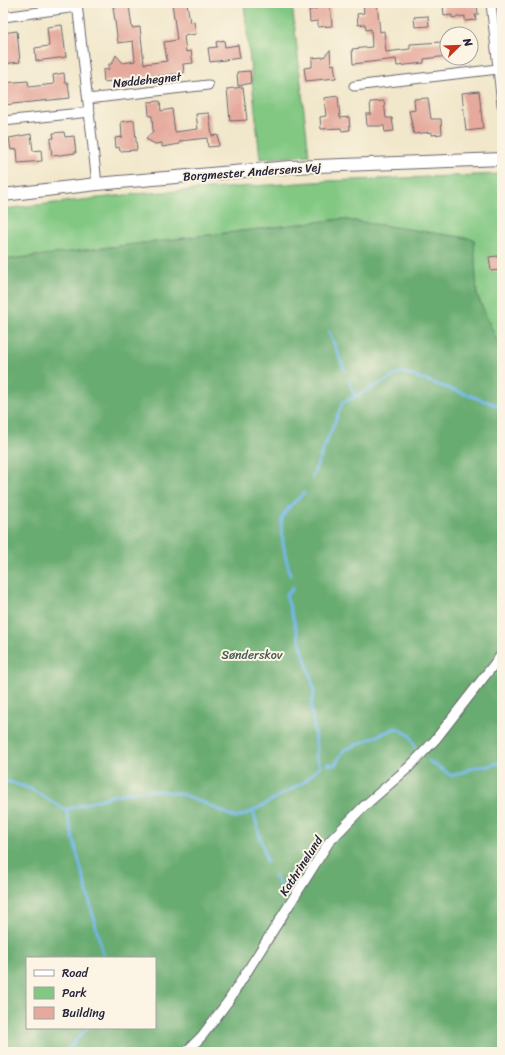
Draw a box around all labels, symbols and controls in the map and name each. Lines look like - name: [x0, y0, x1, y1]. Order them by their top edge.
- north arrow: [439, 26, 479, 66]
- text: N: [457, 34, 478, 50]
- street label: Nøddehegnet: [112, 65, 184, 95]
- street label: Borgmester Andersens Vej: [182, 156, 322, 188]
- park label: Sønderskov: [221, 644, 283, 666]
- street label: Kathrinelund: [273, 830, 330, 901]
- legend: [26, 957, 156, 1029]
- text: Road: [62, 962, 89, 984]
- text: Park: [62, 982, 87, 1004]
- text: Building: [62, 1002, 105, 1024]

